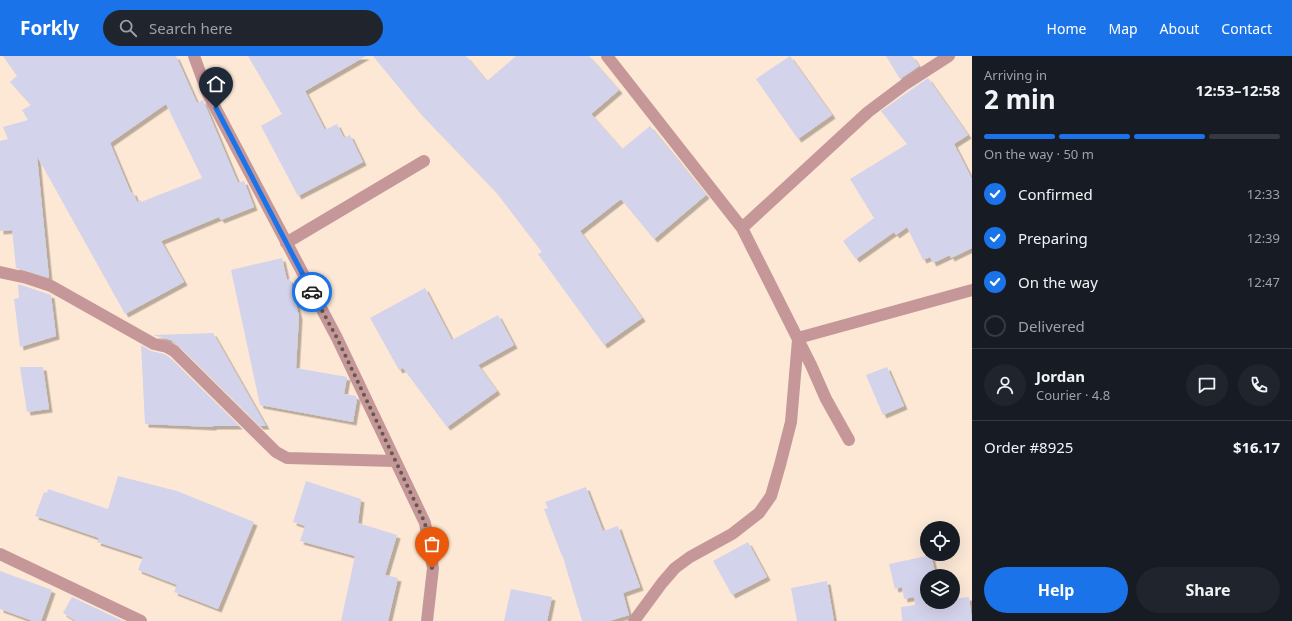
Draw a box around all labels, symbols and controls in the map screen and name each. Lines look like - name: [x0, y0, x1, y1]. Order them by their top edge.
- search box: [103, 10, 383, 46]
- text: Forkly: [20, 15, 79, 41]
- icon: search: [117, 17, 139, 39]
- text: Search here: [149, 18, 233, 38]
- text: Home: [1047, 19, 1086, 38]
- text: Map: [1108, 19, 1138, 38]
- text: About: [1160, 19, 1199, 38]
- text: Contact: [1221, 19, 1272, 38]
- text: Arriving in: [984, 66, 1047, 84]
- pin: [199, 67, 233, 108]
- icon: home: [205, 73, 227, 95]
- text: 12:53–12:58: [1195, 80, 1280, 100]
- text: 2 min: [984, 81, 1056, 117]
- text: On the way · 50 m: [984, 145, 1094, 163]
- icon: check: [984, 183, 1006, 205]
- text: Confirmed: [1018, 184, 1093, 204]
- text: 12:33: [1247, 185, 1280, 203]
- icon: check: [984, 227, 1006, 249]
- text: Preparing: [1018, 228, 1088, 248]
- text: 12:39: [1247, 229, 1280, 247]
- icon: check: [984, 271, 1006, 293]
- courier: [292, 272, 332, 312]
- text: On the way: [1018, 272, 1098, 292]
- text: 12:47: [1247, 273, 1280, 291]
- icon: car: [301, 281, 323, 303]
- text: Delivered: [1018, 316, 1085, 336]
- button: person: [984, 364, 1026, 406]
- button: chat: [1186, 364, 1228, 406]
- button: phone: [1238, 364, 1280, 406]
- text: Jordan: [1036, 366, 1085, 386]
- text: Courier · 4.8: [1036, 386, 1110, 404]
- text: Order #8925: [984, 437, 1073, 457]
- text: $16.17: [1233, 437, 1280, 457]
- map controls: [920, 521, 960, 609]
- button: locate: [920, 521, 960, 561]
- pin: [415, 527, 449, 568]
- icon: bag: [421, 533, 443, 555]
- button: Help: [984, 567, 1128, 613]
- button: Share: [1136, 567, 1280, 613]
- button: layers: [920, 569, 960, 609]

